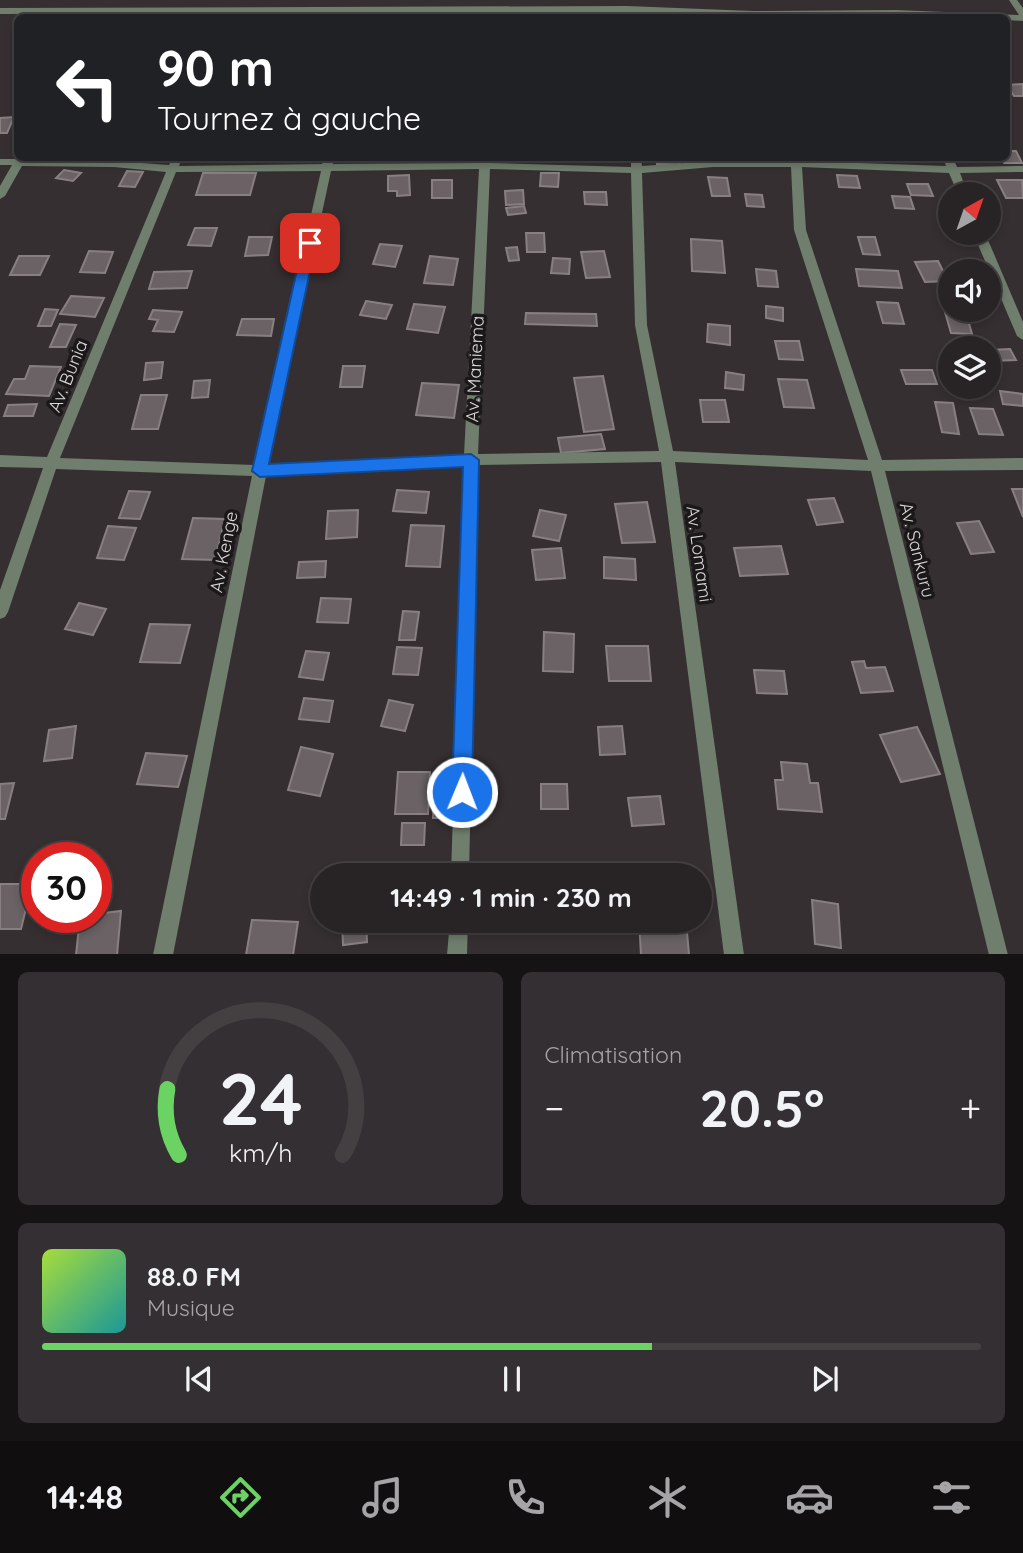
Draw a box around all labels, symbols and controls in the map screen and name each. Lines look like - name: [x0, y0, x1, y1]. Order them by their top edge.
- text: 90 m: [157, 37, 274, 98]
- icon: left: [42, 42, 133, 133]
- text: Tournez à gauche: [157, 98, 421, 138]
- north arrow: [938, 182, 1001, 245]
- map controls: [938, 182, 1001, 399]
- pin: [280, 213, 340, 273]
- icon: arrive: [291, 224, 329, 262]
- button: sound: [938, 259, 1001, 322]
- street label: Av. Maniema: [460, 315, 489, 423]
- street label: Av. Bunia: [43, 336, 92, 415]
- button: layers: [938, 336, 1001, 399]
- street label: Av. Sankuru: [895, 500, 940, 600]
- street label: Av. Lomami: [681, 504, 718, 604]
- street label: Av. Kenge: [204, 509, 243, 594]
- position arrow: [425, 755, 499, 829]
- speed limit sign: 30: [21, 842, 112, 933]
- text: 14:49 · 1 min · 230 m: [390, 881, 632, 914]
- text: Climatisation: [545, 1040, 682, 1069]
- text: 24: [218, 1052, 302, 1143]
- text: 20.5°: [699, 1075, 824, 1140]
- text: −: [545, 1084, 564, 1132]
- text: +: [960, 1084, 981, 1132]
- text: km/h: [229, 1136, 292, 1167]
- text: 88.0 FM: [147, 1260, 241, 1293]
- text: Musique: [147, 1293, 235, 1322]
- icon: previous: [180, 1360, 218, 1398]
- icon: pause: [493, 1360, 531, 1398]
- icon: next: [806, 1360, 844, 1398]
- icon: directions: [216, 1473, 265, 1522]
- icon: music: [358, 1473, 407, 1522]
- icon: phone: [501, 1473, 550, 1522]
- icon: climate: [643, 1473, 692, 1522]
- icon: car: [785, 1473, 834, 1522]
- icon: filters: [927, 1473, 976, 1522]
- text: 14:48: [47, 1477, 123, 1517]

